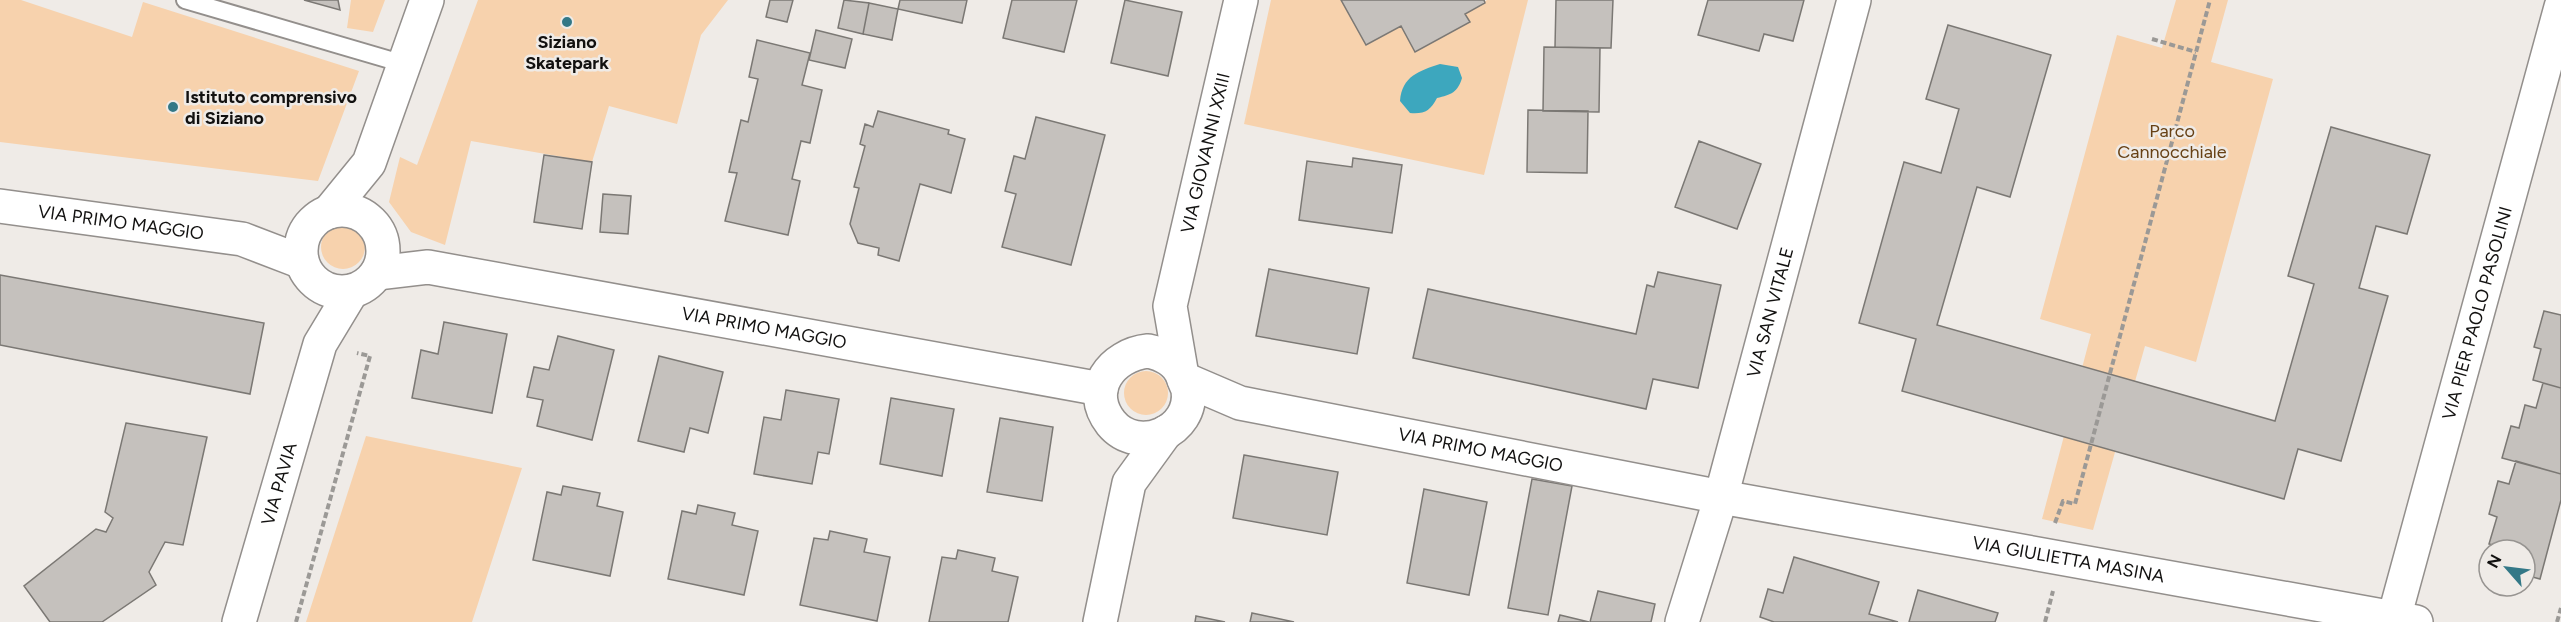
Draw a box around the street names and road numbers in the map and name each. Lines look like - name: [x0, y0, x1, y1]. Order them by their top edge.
- street label: VIA GIOVANNI XXIII: [1176, 71, 1235, 235]
- street label: VIA PRIMO MAGGIO: [37, 200, 205, 245]
- street label: VIA PIER PAOLO PASOLINI: [2438, 204, 2517, 422]
- street label: VIA SAN VITALE: [1742, 245, 1798, 380]
- street label: VIA PRIMO MAGGIO: [680, 302, 848, 354]
- street label: VIA PRIMO MAGGIO: [1396, 423, 1565, 477]
- street label: VIA PAVIA: [257, 440, 302, 528]
- street label: VIA GIULIETTA MASINA: [1971, 531, 2166, 588]

